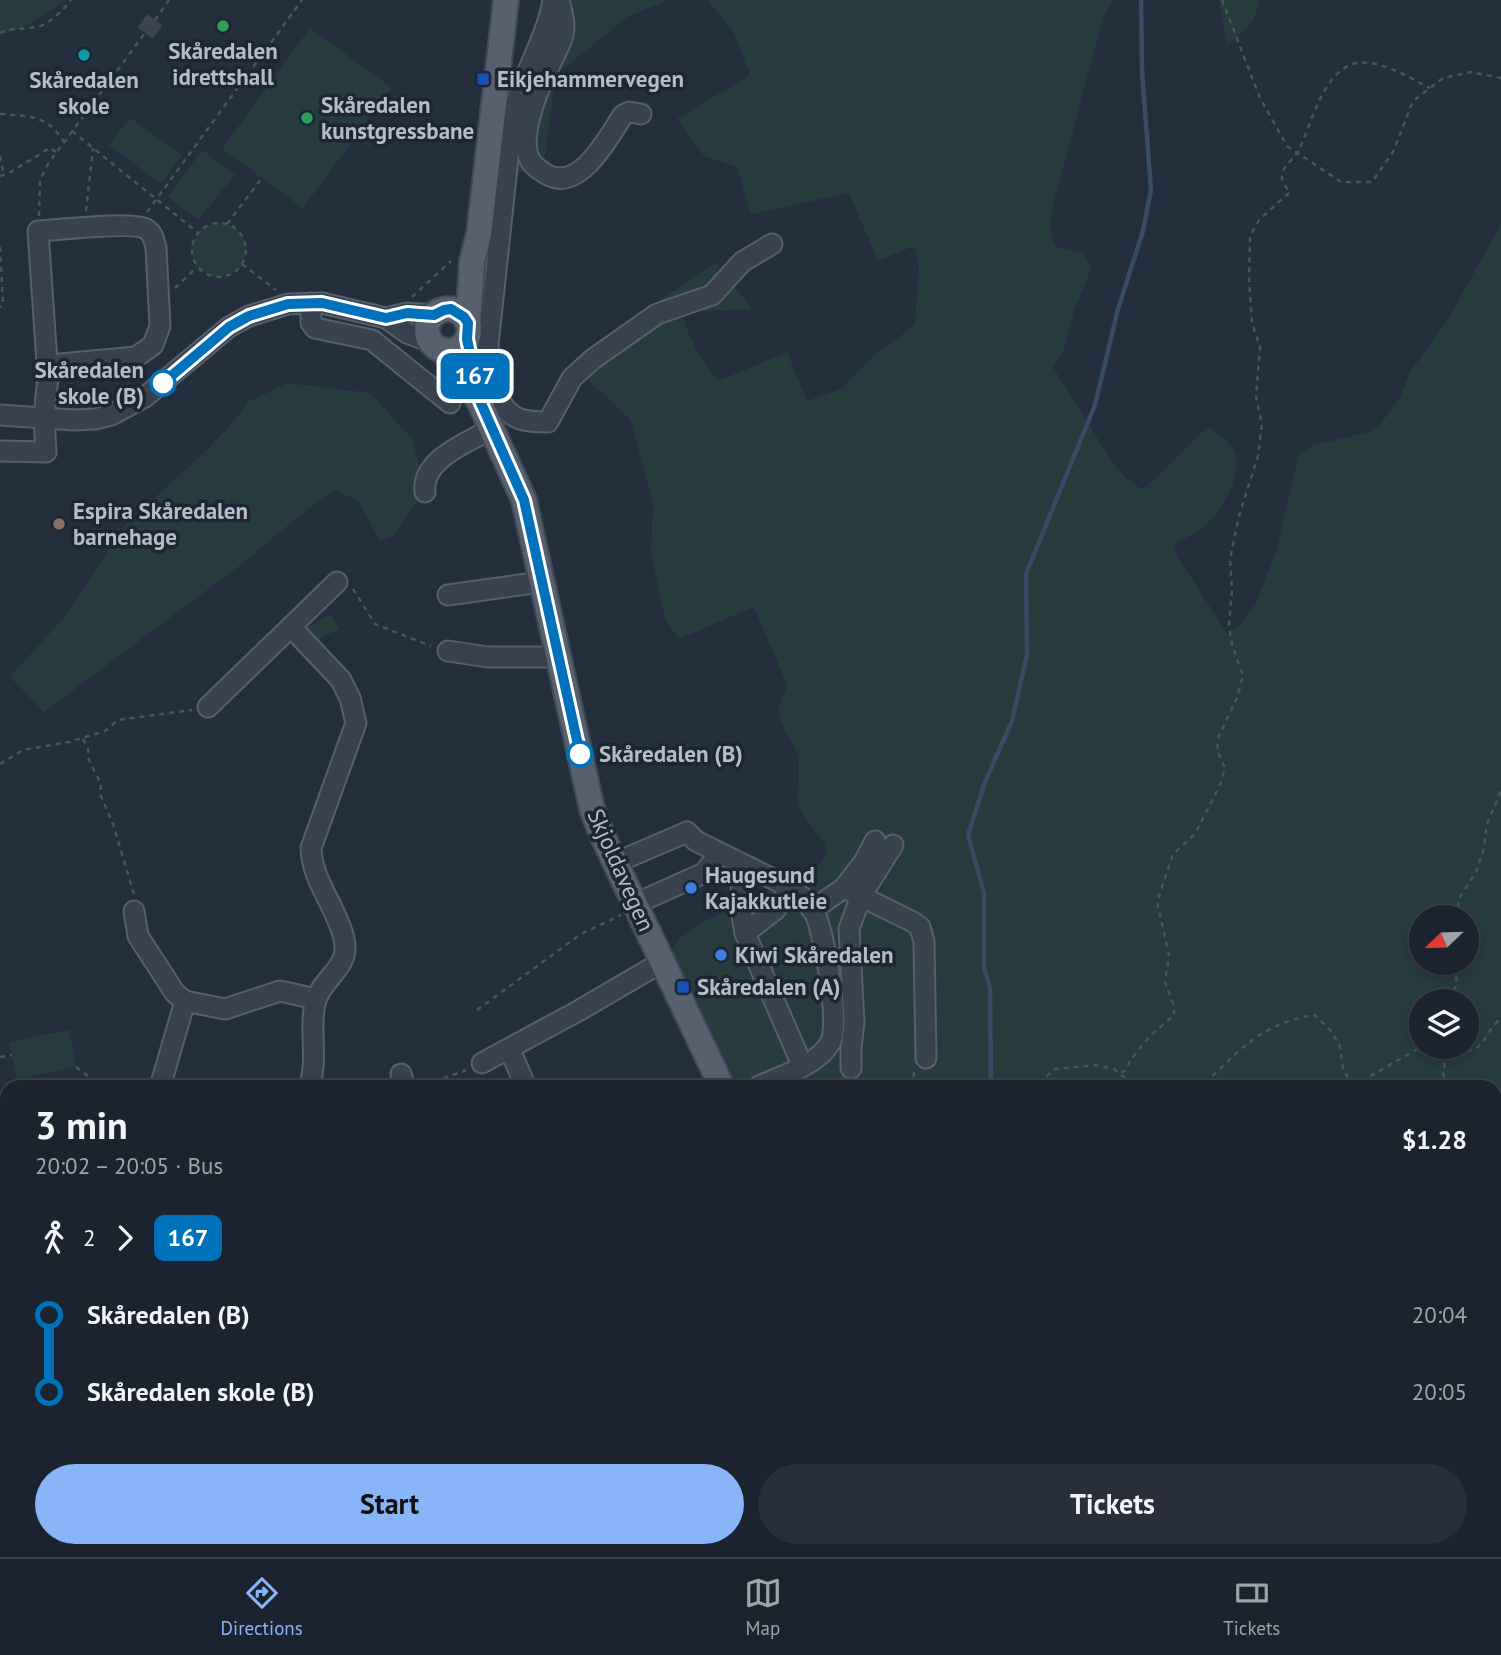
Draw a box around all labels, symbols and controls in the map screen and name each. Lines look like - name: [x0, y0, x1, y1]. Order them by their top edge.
- marker: Skåredalen idrettshall: [215, 18, 231, 34]
- place label: Skåredalen idrettshall: [168, 36, 278, 91]
- marker: Skåredalen skole: [76, 47, 92, 63]
- place label: Eikjehammervegen: [497, 64, 684, 93]
- place label: Skåredalen skole: [29, 65, 139, 120]
- marker: Eikjehammervegen: [475, 71, 491, 87]
- place label: Skåredalen kunstgressbane: [321, 90, 474, 145]
- marker: Skåredalen kunstgressbane: [299, 110, 315, 126]
- line badge: 167: [435, 353, 515, 399]
- place label: Skåredalen skole (B): [35, 355, 144, 410]
- text: 167: [455, 360, 495, 391]
- marker: Skåredalen skole (B): [150, 370, 176, 396]
- place label: Espira Skåredalen barnehage: [73, 496, 248, 551]
- marker: Espira Skåredalen barnehage: [51, 516, 67, 532]
- place label: Skåredalen (B): [599, 739, 743, 768]
- marker: Skåredalen (B): [567, 741, 593, 767]
- street label: Skjoldavegen: [582, 804, 661, 936]
- place label: Haugesund Kajakkutleie: [705, 860, 827, 915]
- marker: Haugesund Kajakkutleie: [683, 880, 699, 896]
- north arrow: [1409, 905, 1479, 975]
- map controls: [1409, 905, 1479, 1059]
- place label: Kiwi Skåredalen: [735, 940, 893, 969]
- marker: Kiwi Skåredalen: [713, 947, 729, 963]
- place label: Skåredalen (A): [697, 972, 840, 1001]
- marker: Skåredalen (A): [675, 979, 691, 995]
- button: layers: [1409, 989, 1479, 1059]
- text: 3 min: [35, 1100, 128, 1149]
- text: $1.28: [1402, 1123, 1467, 1156]
- text: 20:02 – 20:05 · Bus: [35, 1151, 223, 1180]
- icon: walk: [35, 1219, 73, 1257]
- icon: forward: [106, 1219, 144, 1257]
- text: 167: [168, 1222, 208, 1253]
- text: 2: [83, 1223, 96, 1252]
- text: Skåredalen (B): [87, 1298, 250, 1331]
- text: 20:04: [1412, 1300, 1467, 1329]
- text: Skåredalen skole (B): [87, 1375, 314, 1408]
- text: 20:05: [1412, 1377, 1467, 1406]
- button: Start: [35, 1464, 744, 1544]
- button: Tickets: [758, 1464, 1467, 1544]
- tab: Directions: [221, 1574, 303, 1640]
- tab: Map: [744, 1574, 782, 1640]
- tab: Tickets: [1223, 1574, 1280, 1640]

